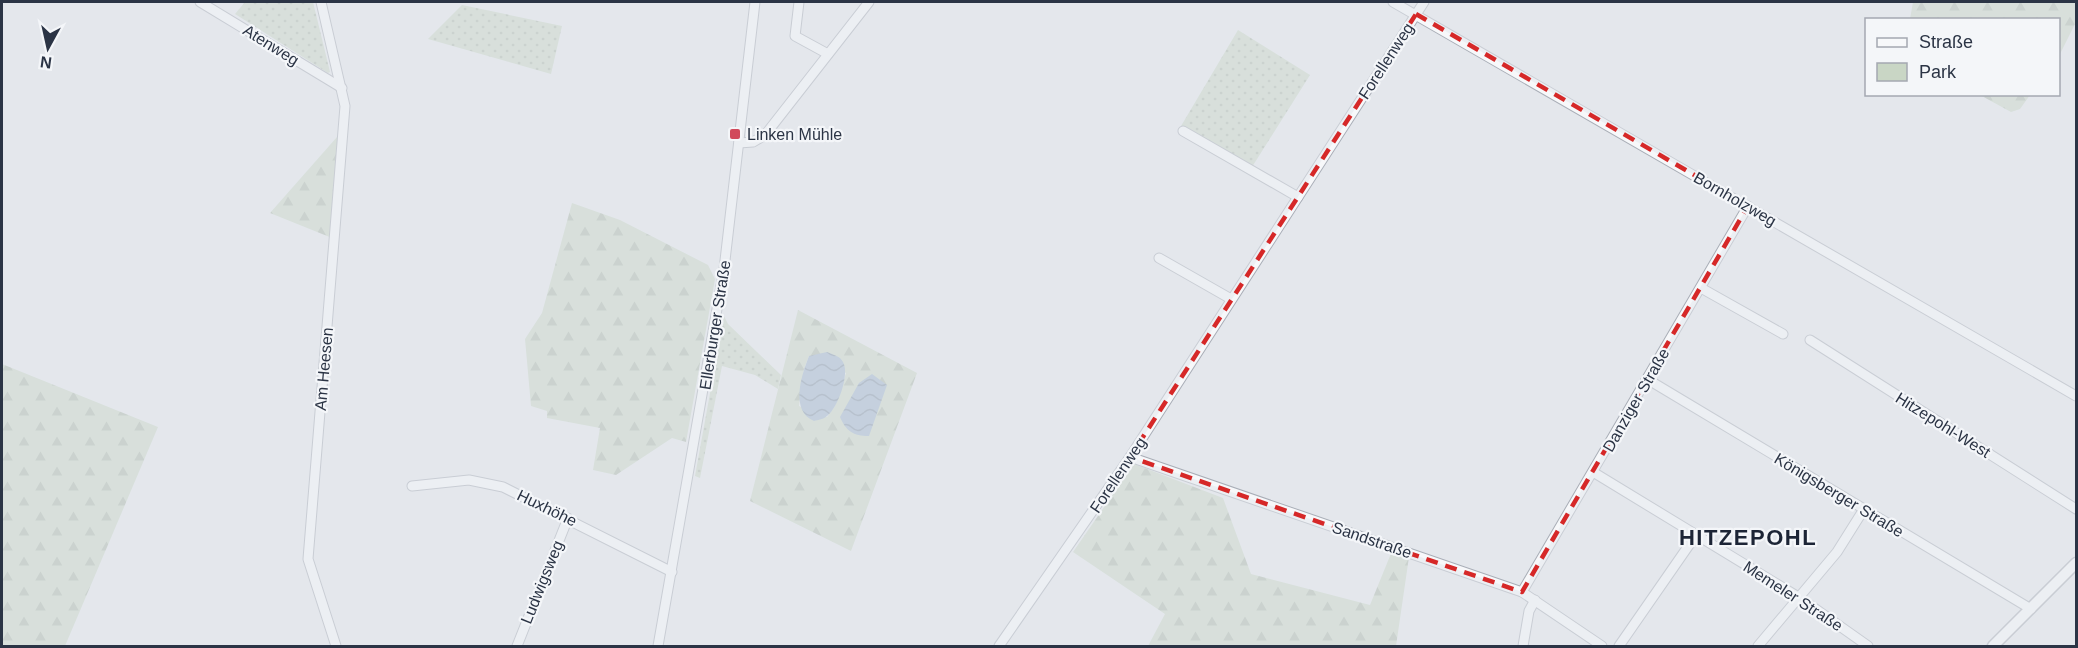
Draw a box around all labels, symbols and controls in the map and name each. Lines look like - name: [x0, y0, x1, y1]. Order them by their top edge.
- north arrow: [18, 18, 78, 78]
- legend: [1865, 18, 2060, 96]
- street label: Forellenweg: [1355, 20, 1417, 102]
- street label: Atenweg: [240, 21, 302, 69]
- text: Straße: [1919, 32, 1973, 52]
- text: N: [39, 53, 53, 72]
- text: Park: [1919, 62, 1957, 82]
- place label: Linken Mühle: [747, 126, 842, 143]
- marker: Linken Mühle: [728, 127, 742, 141]
- street label: Bornholzweg: [1691, 169, 1779, 229]
- street label: Ellerburger Straße: [696, 259, 734, 391]
- street label: Am Heesen: [312, 327, 336, 411]
- street label: Danziger Straße: [1600, 345, 1673, 455]
- street label: Hitzepohl-West: [1893, 389, 1994, 461]
- street label: Forellenweg: [1087, 434, 1149, 516]
- street label: Königsberger Straße: [1771, 450, 1907, 540]
- street label: Huxhöhe: [514, 486, 580, 530]
- street label: Sandstraße: [1330, 518, 1414, 562]
- district label: HITZEPOHL: [1679, 525, 1817, 550]
- street label: Ludwigsweg: [518, 538, 566, 626]
- street label: Memeler Straße: [1740, 558, 1846, 634]

